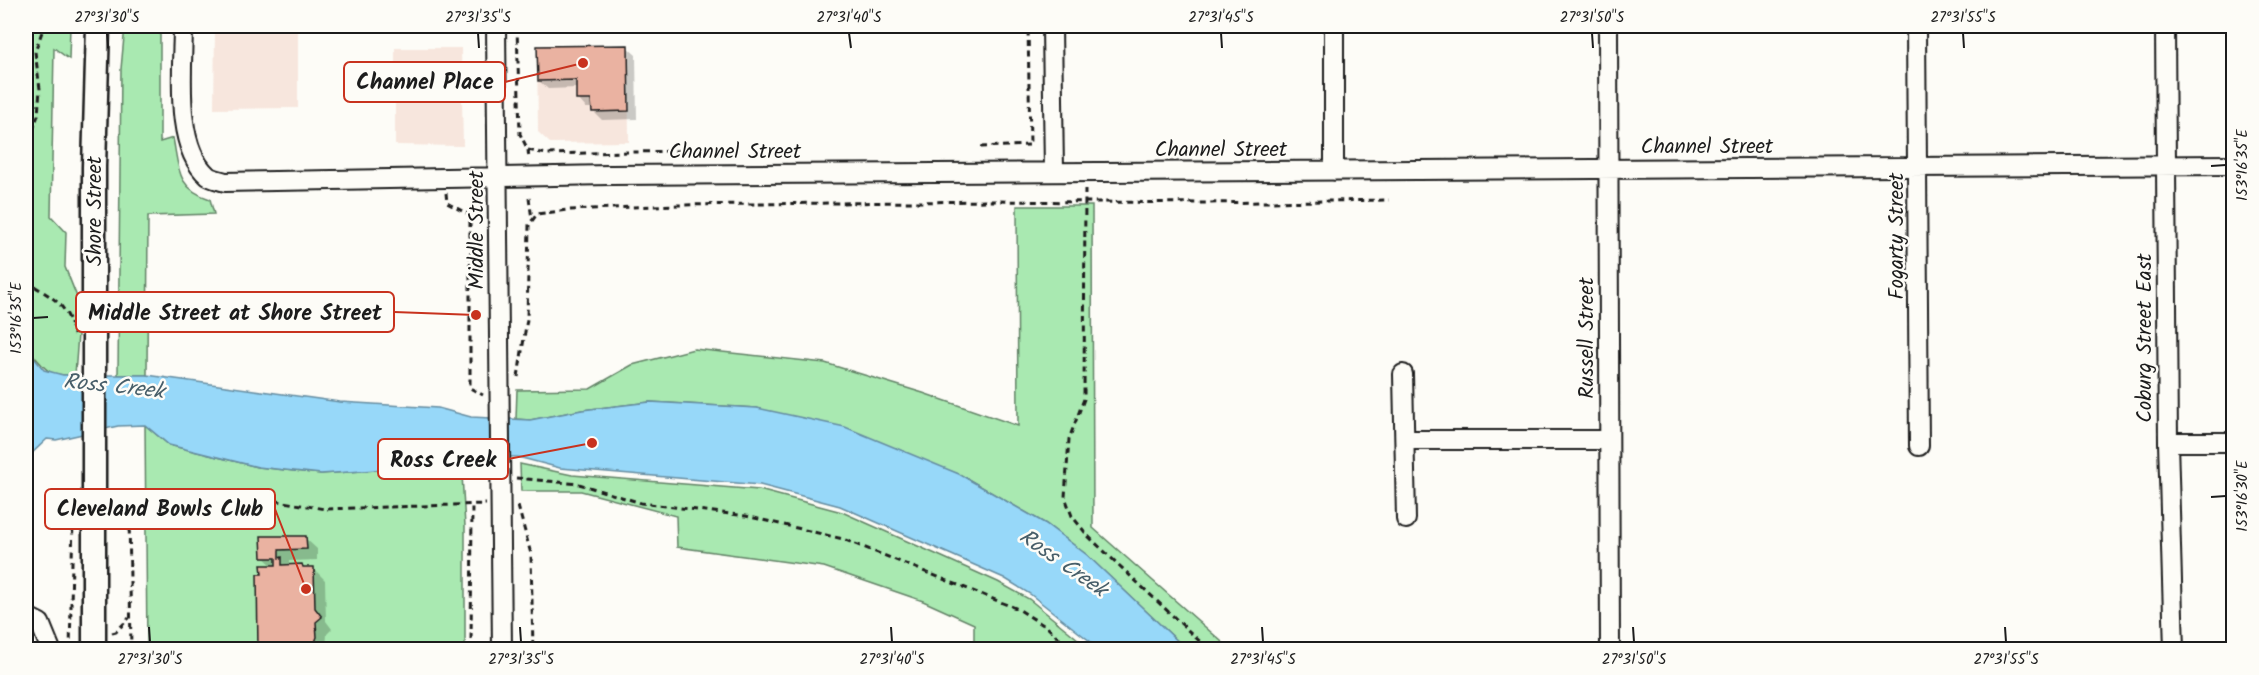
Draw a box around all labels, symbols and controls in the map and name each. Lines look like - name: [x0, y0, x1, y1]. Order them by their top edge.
- text: 27°31'30"S: [74, 6, 140, 30]
- text: 27°31'35"S: [445, 6, 511, 30]
- text: 27°31'40"S: [817, 6, 881, 30]
- text: 27°31'45"S: [1188, 6, 1254, 30]
- text: 27°31'50"S: [1560, 6, 1624, 30]
- text: 27°31'55"S: [1930, 6, 1996, 30]
- callout: Channel Place: [344, 62, 505, 102]
- text: Channel Place: [356, 66, 494, 101]
- text: 153°16'35"E: [2231, 128, 2255, 201]
- street label: Channel Street: [1641, 131, 1774, 164]
- street label: Channel Street: [1155, 134, 1288, 167]
- street label: Channel Street: [669, 136, 802, 169]
- street label: Shore Street: [79, 155, 112, 266]
- street label: Middle Street: [461, 170, 494, 289]
- street label: Fogarty Street: [1881, 172, 1914, 299]
- street label: Coburg Street East: [2129, 252, 2162, 423]
- street label: Russell Street: [1571, 276, 1604, 399]
- text: 153°16'35"E: [5, 281, 29, 354]
- callout: Middle Street at Shore Street: [76, 292, 394, 332]
- text: Middle Street at Shore Street: [88, 297, 383, 332]
- water label: Ross Creek: [62, 365, 169, 411]
- callout: Ross Creek: [378, 439, 508, 479]
- text: Ross Creek: [390, 444, 497, 479]
- text: 153°16'30"E: [2231, 459, 2255, 532]
- callout: Cleveland Bowls Club: [45, 489, 275, 529]
- text: Cleveland Bowls Club: [57, 493, 263, 528]
- water label: Ross Creek: [1011, 521, 1117, 609]
- text: 27°31'30"S: [117, 648, 183, 672]
- text: 27°31'35"S: [488, 648, 554, 672]
- text: 27°31'40"S: [860, 648, 924, 672]
- text: 27°31'45"S: [1230, 648, 1296, 672]
- text: 27°31'50"S: [1602, 648, 1666, 672]
- text: 27°31'55"S: [1973, 648, 2039, 672]

